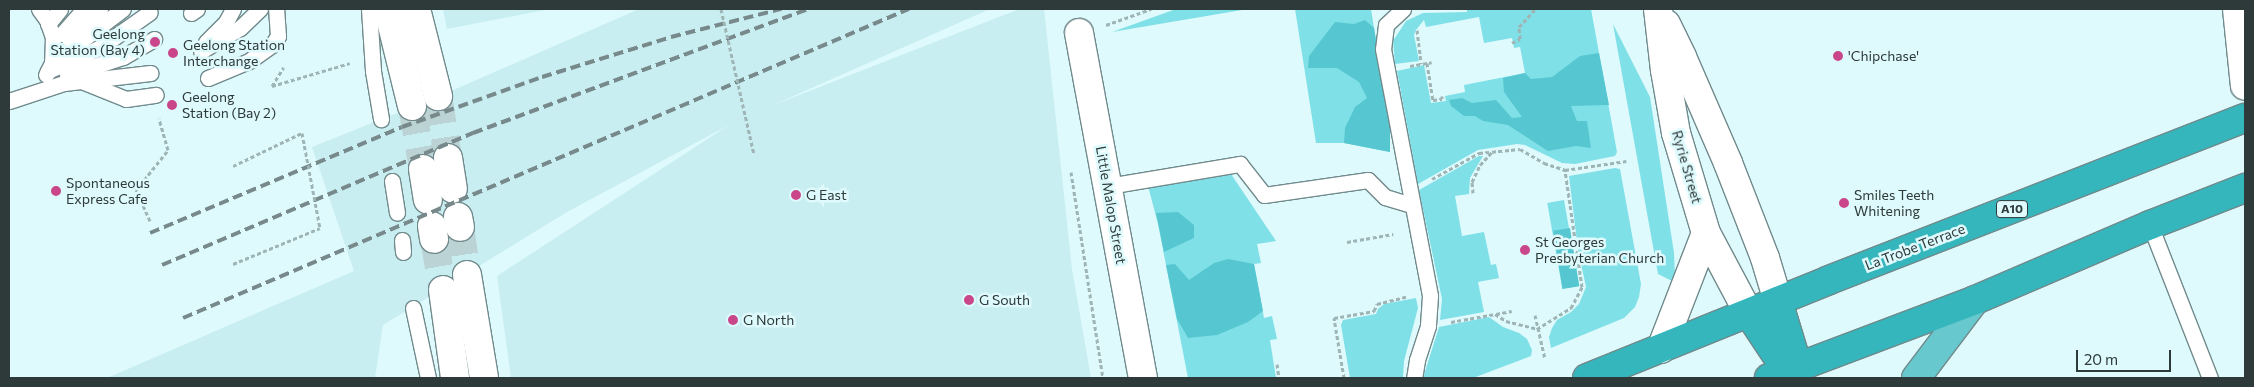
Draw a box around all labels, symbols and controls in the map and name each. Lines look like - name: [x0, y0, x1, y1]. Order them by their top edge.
- place label: Geelong Station (Bay 4): [50, 26, 145, 58]
- marker: Geelong Station (Bay 4): [149, 36, 161, 48]
- place label: Geelong Station Interchange: [183, 37, 285, 70]
- marker: Geelong Station Interchange: [167, 47, 179, 59]
- place label: 'Chipchase': [1848, 48, 1919, 64]
- marker: 'Chipchase': [1832, 50, 1844, 62]
- place label: Geelong Station (Bay 2): [182, 89, 276, 121]
- marker: Geelong Station (Bay 2): [166, 99, 178, 111]
- street label: Ryrie Street: [1669, 128, 1705, 206]
- street label: Little Malop Street: [1092, 145, 1130, 265]
- place label: Spontaneous Express Cafe: [66, 175, 150, 208]
- marker: Spontaneous Express Cafe: [50, 185, 62, 197]
- place label: G East: [806, 187, 847, 203]
- place label: Smiles Teeth Whitening: [1854, 187, 1934, 220]
- marker: G East: [790, 189, 802, 201]
- marker: Smiles Teeth Whitening: [1838, 197, 1850, 209]
- road number: A10: [1996, 200, 2028, 218]
- street label: La Trobe Terrace: [1863, 220, 1967, 274]
- place label: St Georges Presbyterian Church: [1535, 234, 1664, 266]
- marker: St Georges Presbyterian Church: [1519, 244, 1531, 256]
- place label: G South: [979, 292, 1030, 308]
- marker: G South: [963, 294, 975, 306]
- place label: G North: [743, 312, 794, 328]
- marker: G North: [727, 314, 739, 326]
- scale bar: [2079, 340, 2174, 372]
- text: 20 m: [2084, 350, 2118, 368]

